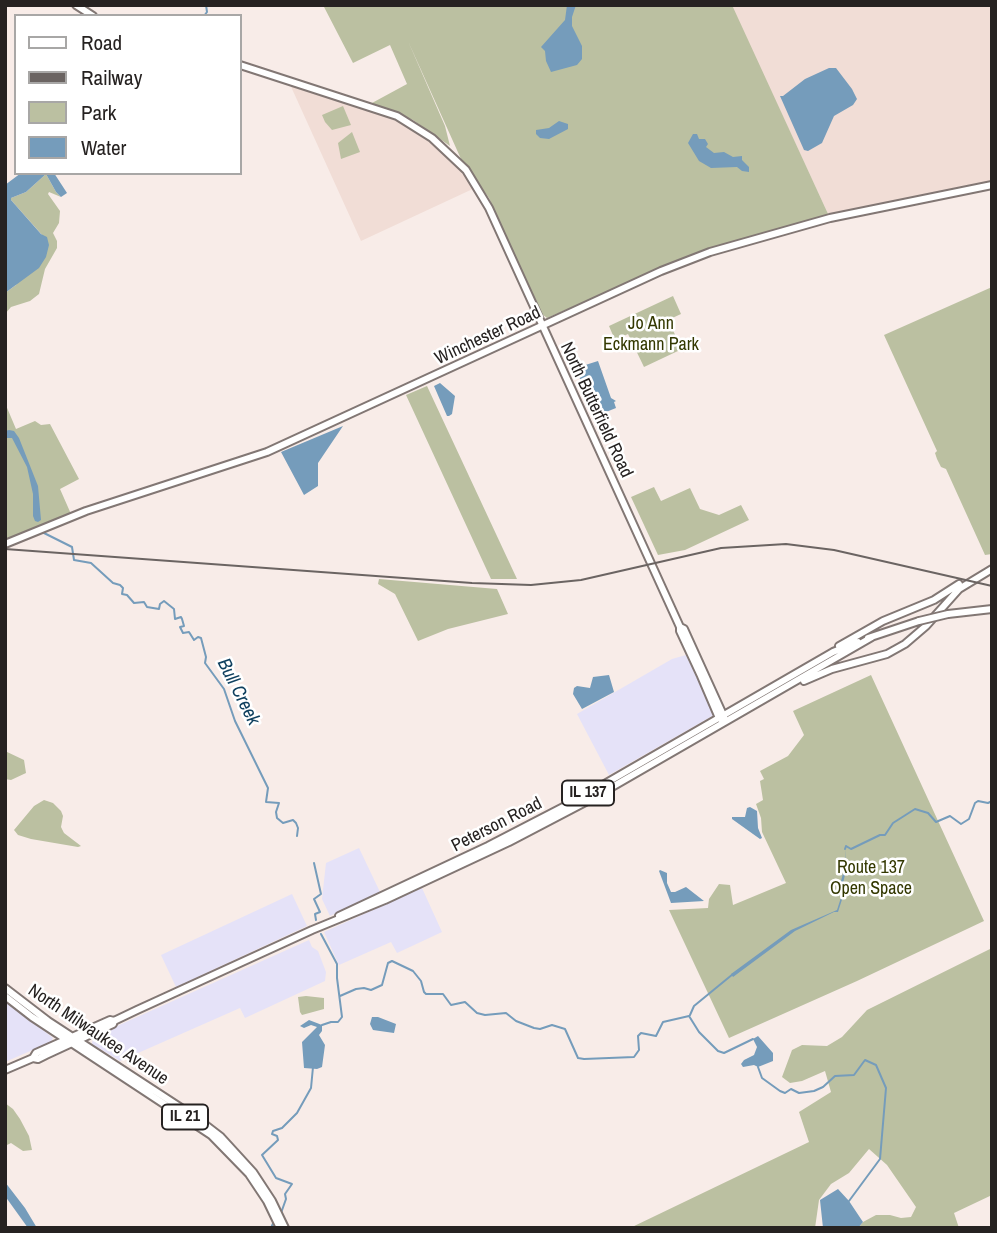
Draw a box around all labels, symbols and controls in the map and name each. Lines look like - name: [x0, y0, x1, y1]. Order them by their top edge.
- legend: [14, 14, 242, 175]
- text: Road: [81, 28, 122, 57]
- text: Railway: [81, 63, 142, 92]
- text: Park: [81, 98, 116, 127]
- text: Water: [81, 133, 126, 162]
- street label: Winchester Road: [432, 302, 544, 370]
- park label: Jo Ann Eckmann Park: [603, 313, 699, 356]
- street label: North Butterfield Road: [555, 339, 637, 481]
- water label: Bull Creek: [212, 655, 264, 729]
- road number: IL 137: [562, 780, 614, 806]
- street label: Peterson Road: [448, 793, 546, 857]
- park label: Route 137 Open Space: [830, 857, 912, 900]
- street label: North Milwaukee Avenue: [24, 980, 172, 1090]
- road number: IL 21: [162, 1105, 208, 1130]

